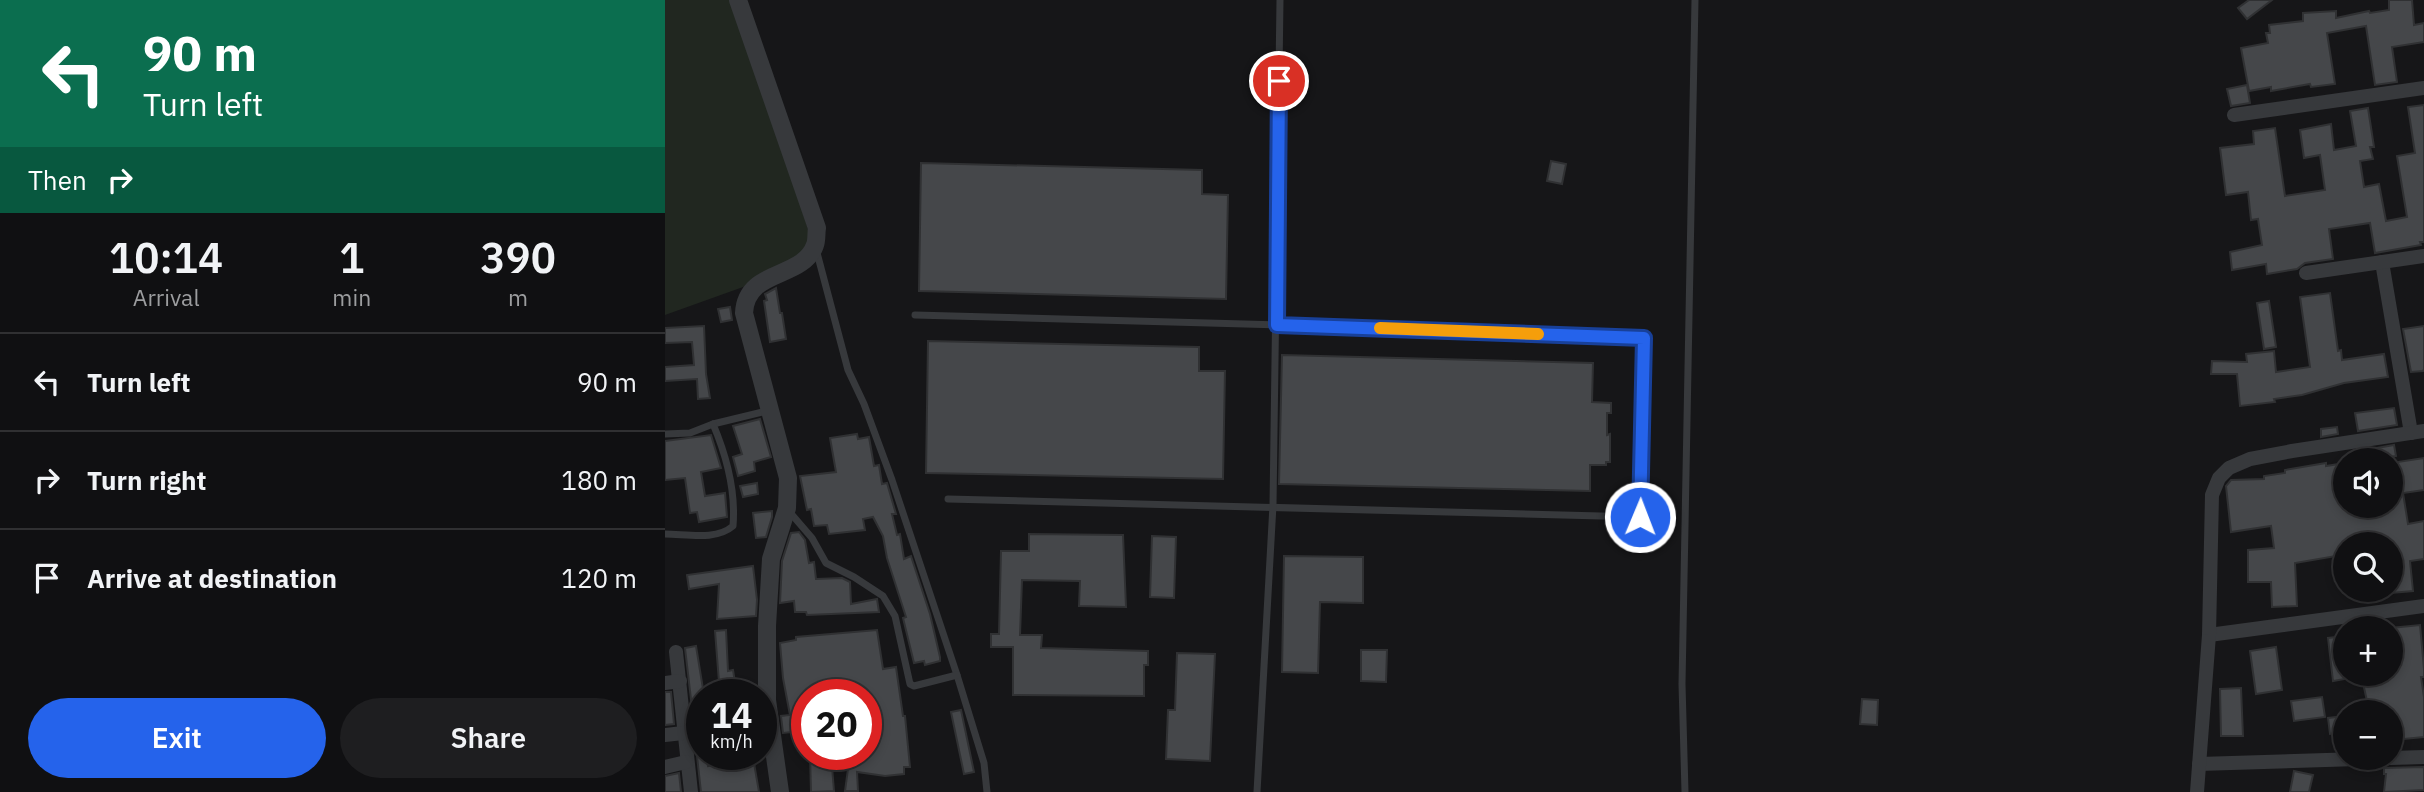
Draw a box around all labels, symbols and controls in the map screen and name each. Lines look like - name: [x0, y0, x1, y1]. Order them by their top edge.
- text: 90 m: [143, 21, 257, 84]
- icon: left: [28, 28, 119, 119]
- pin: [1249, 51, 1309, 111]
- icon: arrive: [1260, 62, 1298, 100]
- text: Turn left: [143, 83, 263, 125]
- icon: right: [101, 161, 139, 199]
- text: Then: [28, 163, 87, 197]
- text: 10:14: [109, 230, 223, 285]
- text: 1: [339, 230, 364, 285]
- text: 390: [480, 230, 556, 285]
- text: Arrival: [133, 282, 200, 312]
- text: min: [332, 282, 371, 312]
- text: m: [508, 282, 528, 312]
- icon: left: [28, 363, 66, 401]
- text: Turn left: [87, 365, 190, 399]
- text: 90 m: [577, 365, 637, 399]
- map controls: [2333, 448, 2403, 770]
- button: sound: [2333, 448, 2403, 518]
- icon: right: [28, 461, 66, 499]
- text: Turn right: [87, 463, 206, 497]
- text: 180 m: [561, 463, 637, 497]
- position arrow: [1603, 480, 1677, 554]
- button: search: [2333, 532, 2403, 602]
- icon: arrive: [28, 559, 66, 597]
- text: Arrive at destination: [87, 561, 337, 595]
- text: 120 m: [561, 561, 637, 595]
- button: +: [2333, 616, 2403, 686]
- speed limit sign: 20: [791, 679, 882, 770]
- text: 14: [710, 692, 753, 738]
- button: Exit: [28, 698, 326, 778]
- button: Share: [340, 698, 637, 778]
- button: −: [2333, 700, 2403, 770]
- text: km/h: [710, 730, 753, 753]

